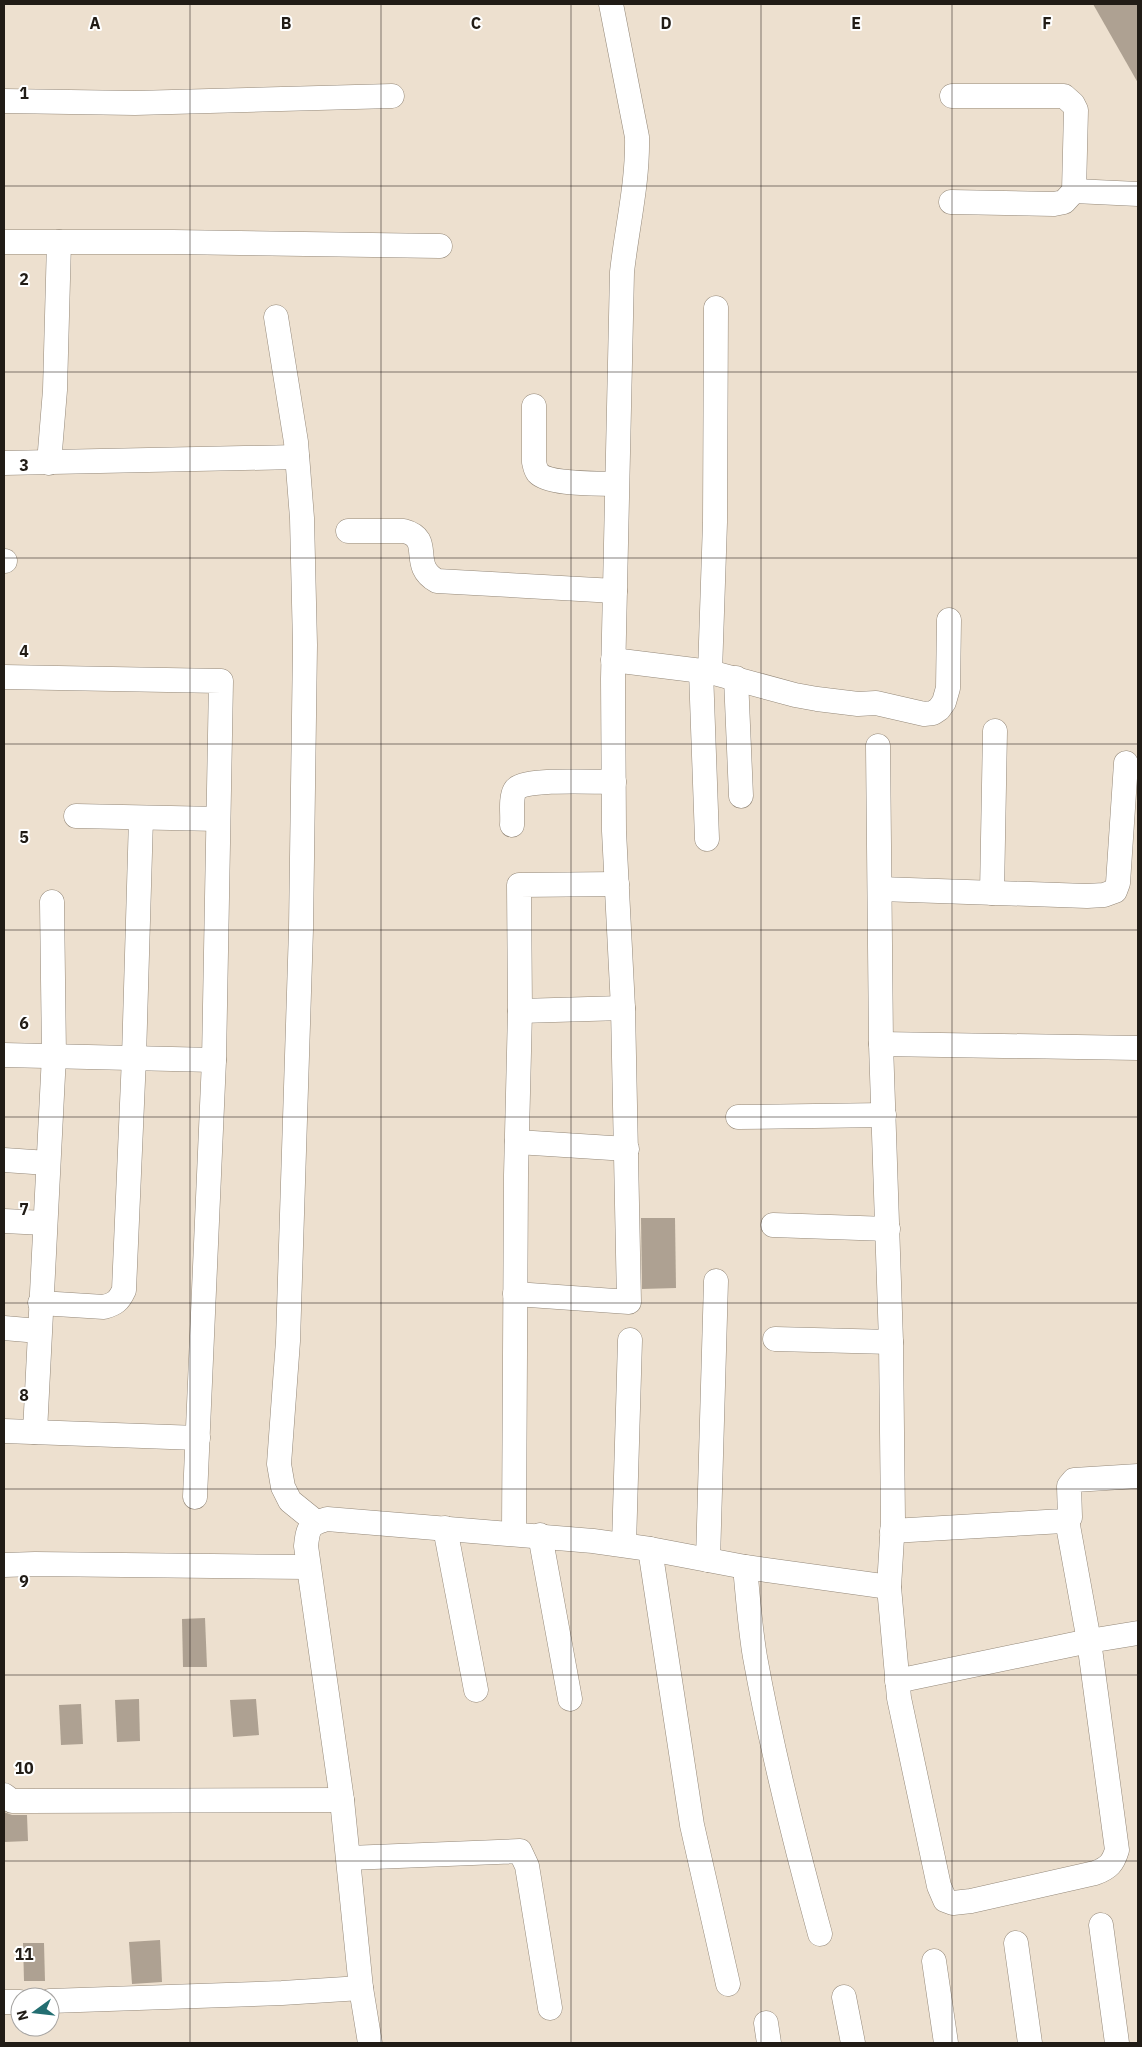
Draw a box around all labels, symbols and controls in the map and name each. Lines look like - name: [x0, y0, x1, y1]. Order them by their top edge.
- text: A: [90, 13, 101, 33]
- text: B: [281, 13, 292, 33]
- text: C: [471, 13, 481, 33]
- text: D: [660, 13, 672, 33]
- text: E: [851, 13, 861, 33]
- text: F: [1042, 13, 1052, 33]
- text: 1: [19, 83, 29, 103]
- text: 2: [19, 269, 29, 289]
- text: 3: [19, 455, 29, 475]
- text: 4: [19, 641, 29, 661]
- text: 5: [19, 827, 29, 847]
- text: 6: [19, 1013, 29, 1033]
- text: 7: [19, 1199, 29, 1219]
- text: 8: [19, 1385, 29, 1405]
- text: 9: [19, 1571, 29, 1591]
- text: 10: [14, 1758, 34, 1778]
- text: 11: [14, 1944, 34, 1964]
- north arrow: [10, 1987, 60, 2037]
- text: N: [12, 2008, 32, 2023]

